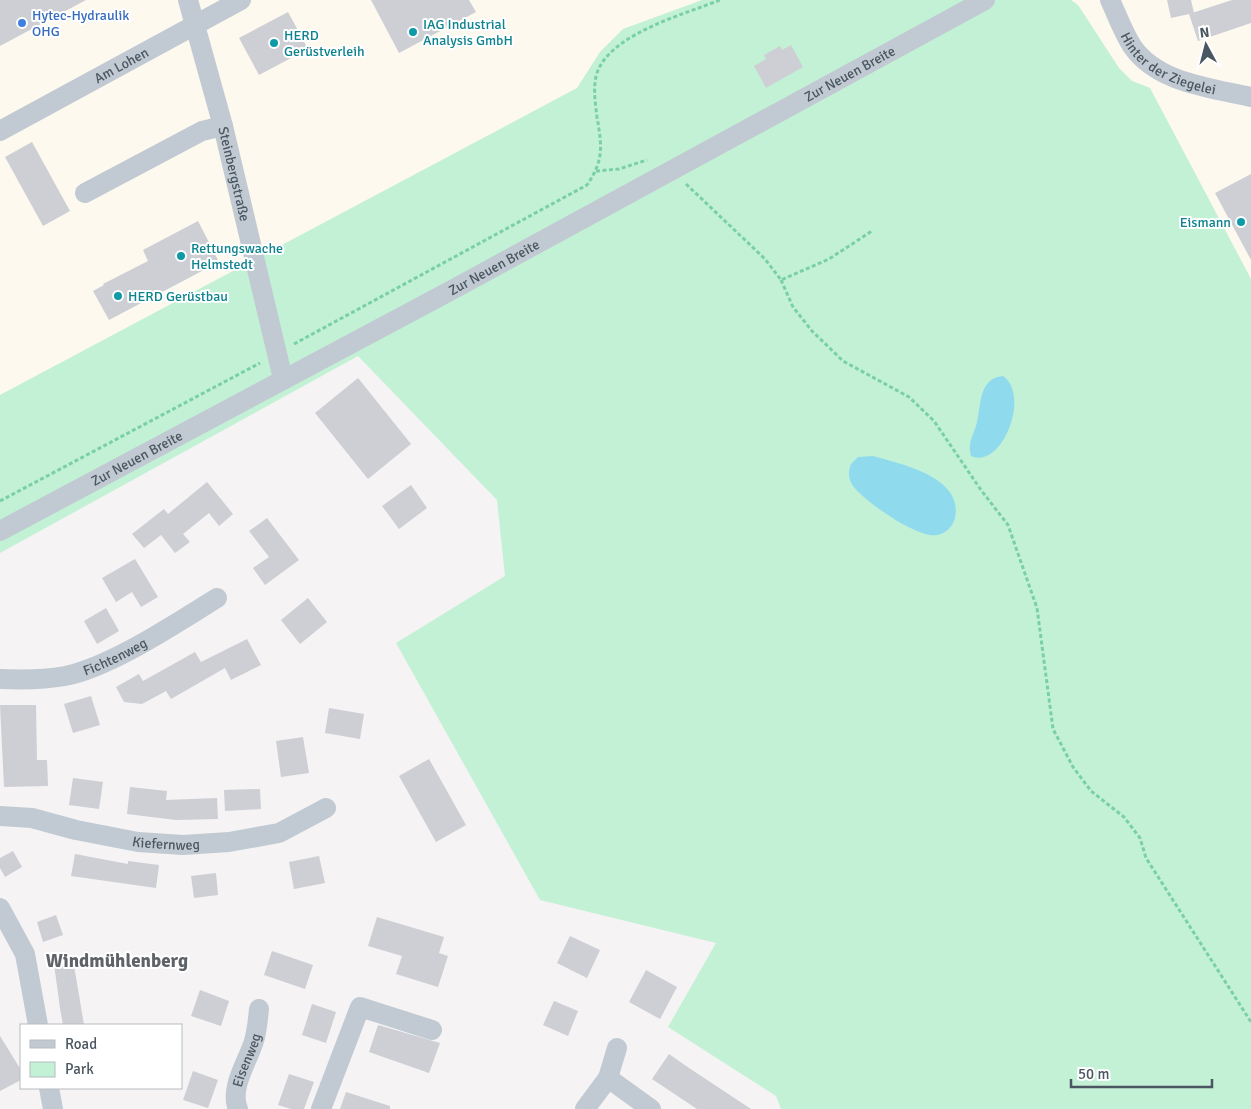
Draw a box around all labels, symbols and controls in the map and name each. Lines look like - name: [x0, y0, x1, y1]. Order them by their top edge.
- place label: Hytec-Hydraulik OHG: [32, 7, 129, 40]
- place label: IAG Industrial Analysis GmbH: [423, 16, 513, 49]
- marker: Hytec-Hydraulik OHG: [16, 17, 28, 29]
- north arrow: [1181, 20, 1231, 70]
- text: N: [1199, 24, 1210, 42]
- marker: IAG Industrial Analysis GmbH: [407, 26, 419, 38]
- place label: HERD Gerüstverleih: [284, 27, 365, 60]
- street label: Hinter der Ziegelei: [1117, 29, 1217, 98]
- marker: HERD Gerüstverleih: [268, 37, 280, 49]
- street label: Zur Neuen Breite: [801, 42, 898, 105]
- street label: Am Lohen: [91, 43, 151, 87]
- street label: Steinbergstraße: [215, 125, 254, 223]
- place label: Eismann: [1180, 214, 1231, 231]
- marker: Eismann: [1235, 216, 1247, 228]
- street label: Zur Neuen Breite: [445, 236, 542, 299]
- place label: Rettungswache Helmstedt: [191, 240, 283, 273]
- marker: Rettungswache Helmstedt: [175, 250, 187, 262]
- place label: HERD Gerüstbau: [128, 288, 228, 305]
- marker: HERD Gerüstbau: [112, 290, 124, 302]
- street label: Zur Neuen Breite: [88, 427, 185, 489]
- street label: Fichtenweg: [81, 634, 150, 679]
- street label: Kiefernweg: [131, 833, 200, 854]
- district label: Windmühlenberg: [46, 949, 188, 973]
- legend: [20, 1024, 182, 1089]
- street label: Eisenweg: [228, 1032, 264, 1089]
- text: Road: [65, 1035, 97, 1053]
- scale bar: [1071, 1056, 1212, 1088]
- text: Park: [65, 1060, 94, 1078]
- text: 50 m: [1078, 1065, 1109, 1083]

